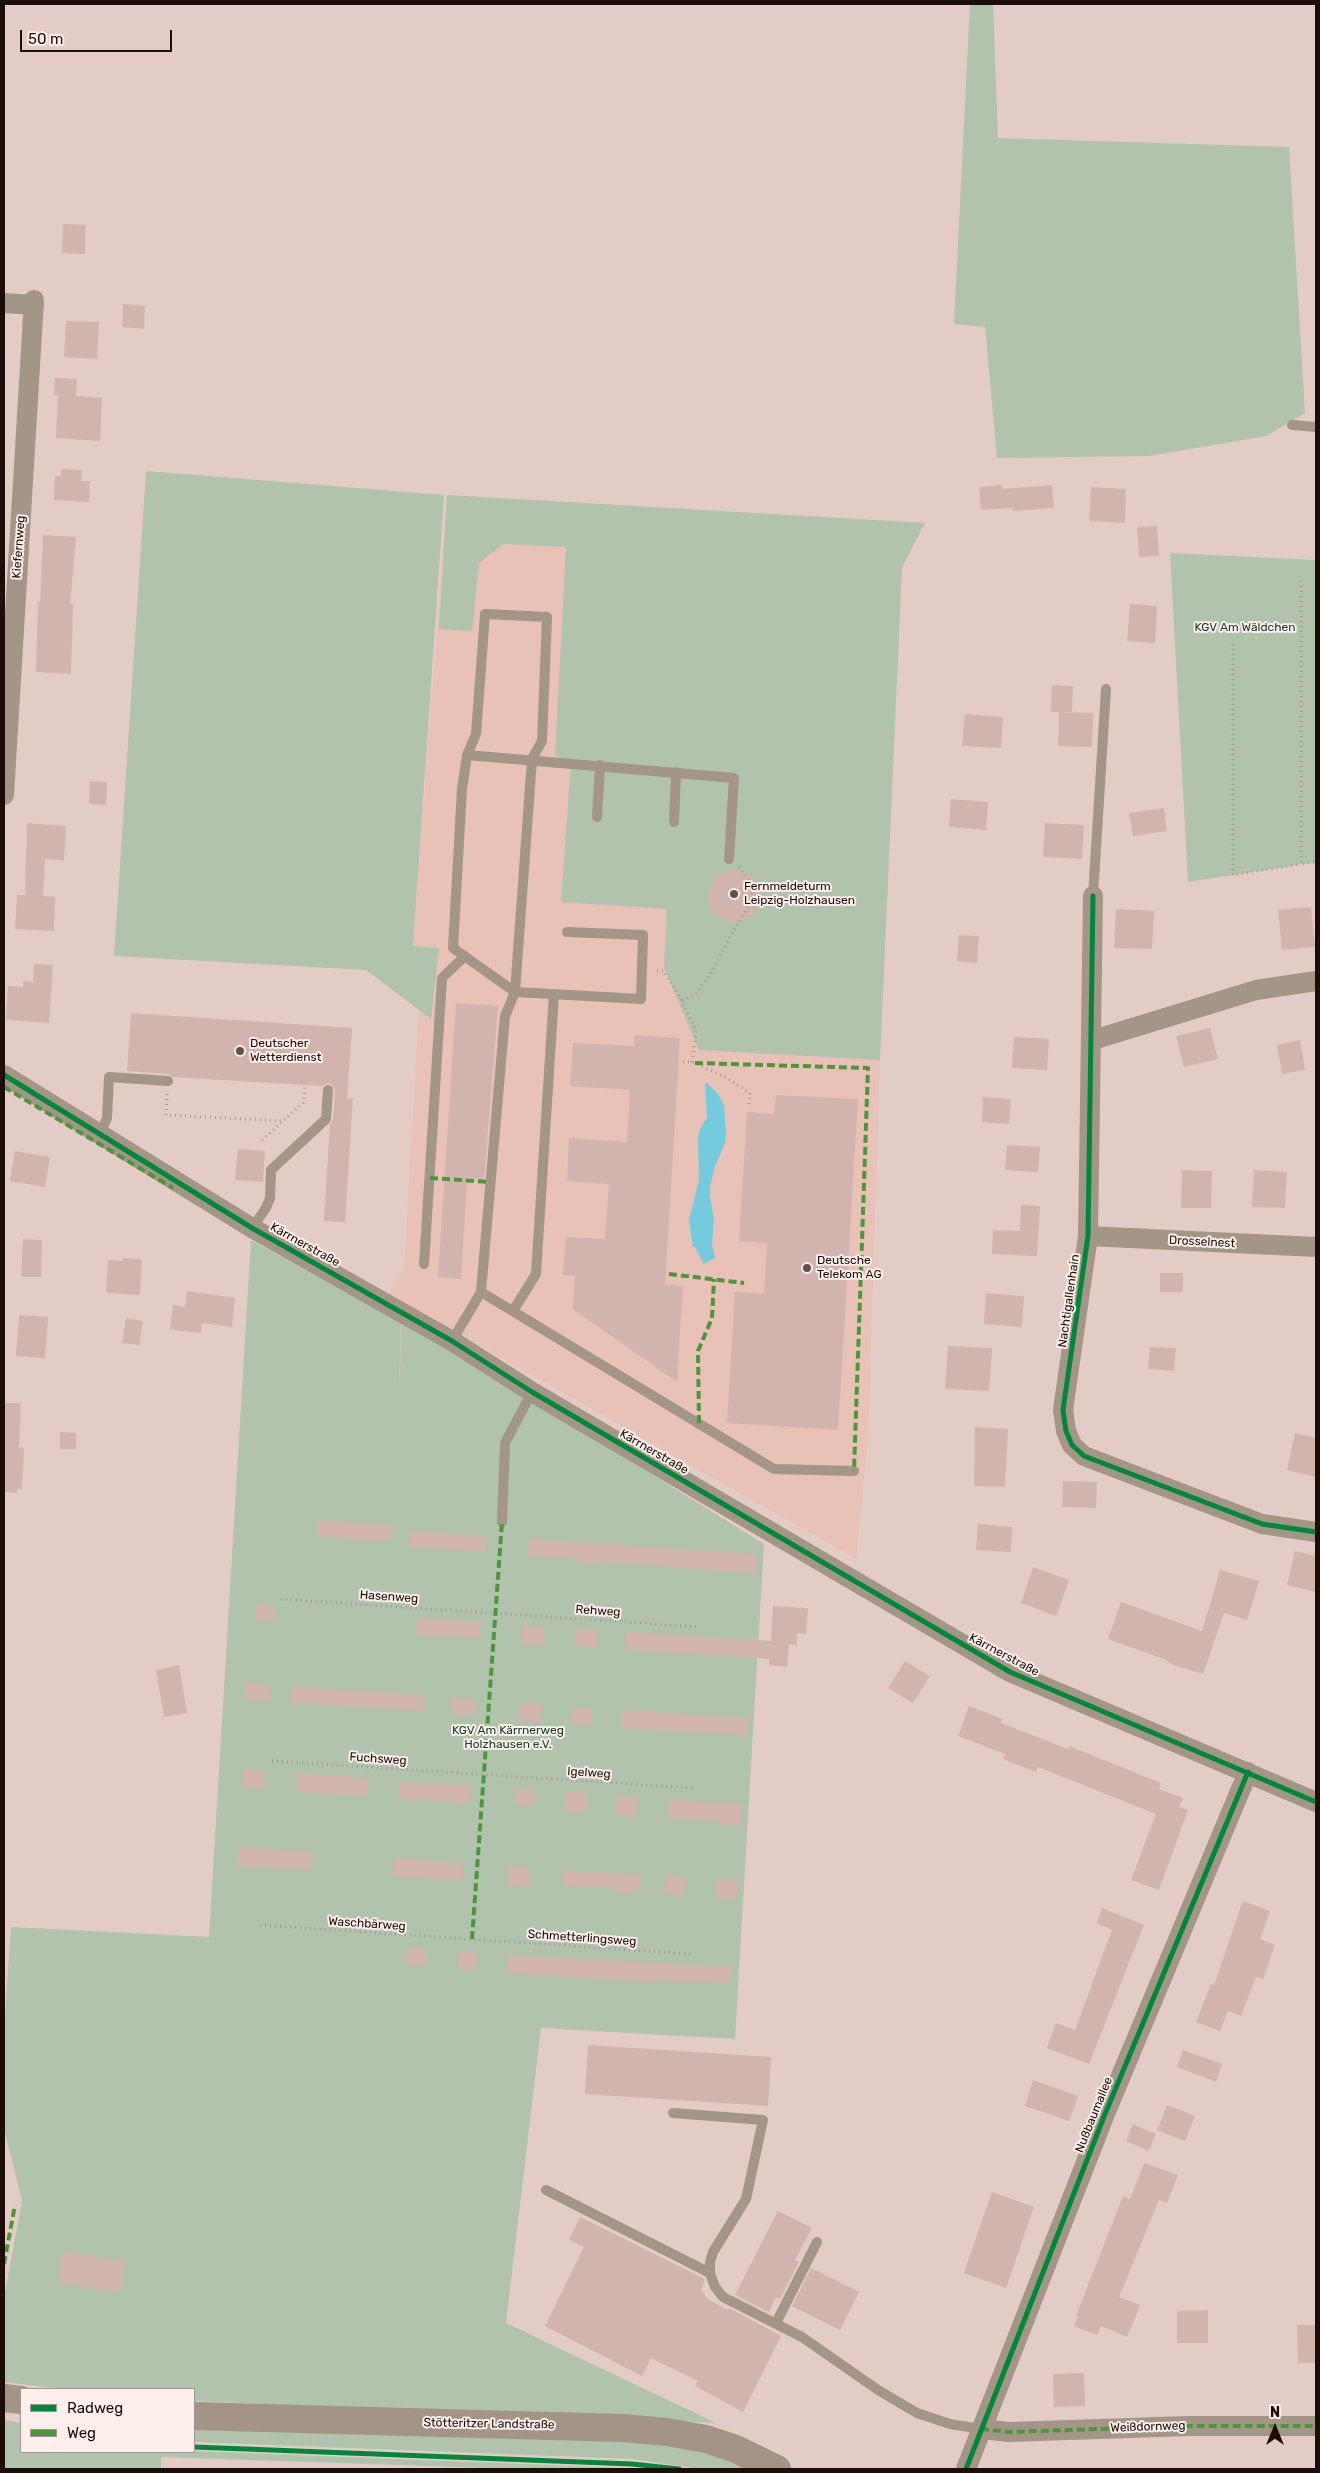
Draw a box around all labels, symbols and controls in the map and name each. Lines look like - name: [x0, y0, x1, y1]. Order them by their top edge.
- scale bar: [22, 20, 175, 52]
- text: 50 m: [28, 30, 63, 48]
- street label: Kiefernweg: [10, 515, 28, 579]
- park label: KGV Am Wäldchen: [1194, 621, 1296, 635]
- place label: Fernmeldeturm Leipzig-Holzhausen: [744, 880, 855, 908]
- marker: Fernmeldeturm Leipzig-Holzhausen: [728, 888, 740, 900]
- place label: Deutscher Wetterdienst: [250, 1037, 321, 1065]
- marker: Deutscher Wetterdienst: [234, 1045, 246, 1057]
- street label: Kärrnerstraße: [268, 1220, 342, 1270]
- street label: Drosselnest: [1169, 1233, 1235, 1251]
- street label: Nachtigallenhain: [1055, 1253, 1083, 1349]
- place label: Deutsche Telekom AG: [817, 1254, 882, 1282]
- marker: Deutsche Telekom AG: [801, 1262, 813, 1274]
- street label: Kärrnerstraße: [617, 1426, 691, 1478]
- street label: Hasenweg: [359, 1588, 419, 1606]
- street label: Rehweg: [575, 1602, 621, 1620]
- street label: Kärrnerstraße: [967, 1631, 1041, 1679]
- park label: KGV Am Kärrnerweg Holzhausen e.V.: [452, 1724, 564, 1752]
- street label: Fuchsweg: [349, 1750, 407, 1768]
- street label: Igelweg: [567, 1764, 611, 1782]
- street label: Waschbärweg: [328, 1914, 406, 1934]
- street label: Schmetterlingsweg: [527, 1927, 637, 1949]
- street label: Nußbaumallee: [1072, 2075, 1116, 2155]
- legend: [20, 2388, 195, 2453]
- text: Radweg: [67, 2399, 123, 2417]
- north arrow: [1250, 2403, 1300, 2453]
- text: N: [1270, 2404, 1280, 2421]
- street label: Stötteritzer Landstraße: [423, 2416, 555, 2432]
- street label: Weißdornweg: [1110, 2418, 1186, 2436]
- text: Weg: [67, 2424, 96, 2442]

